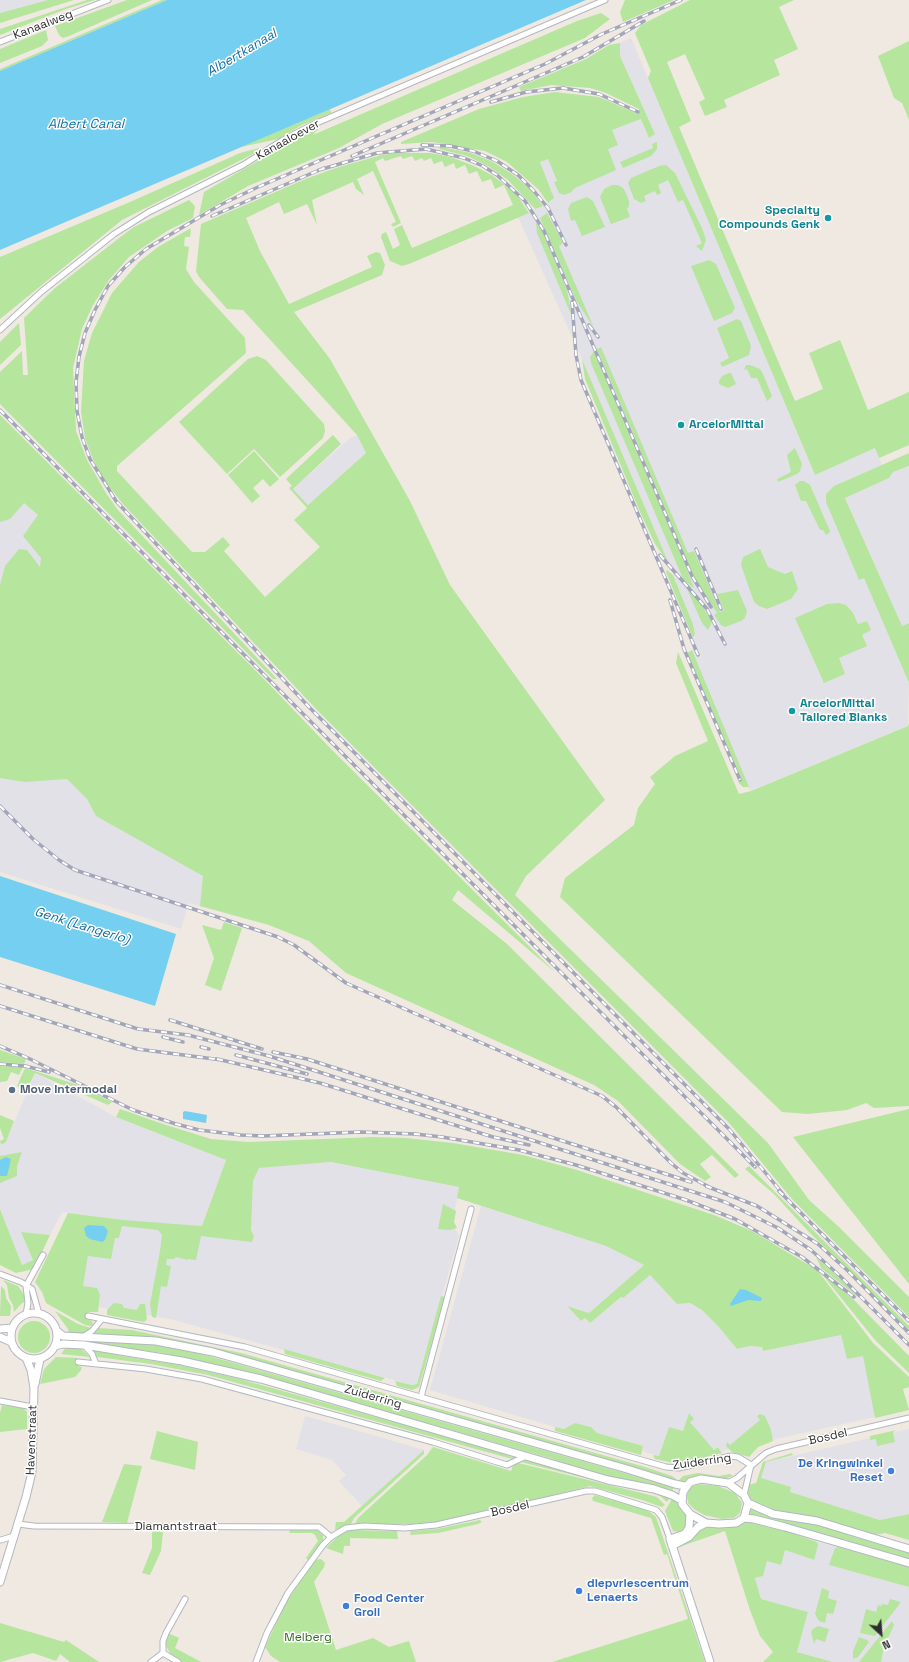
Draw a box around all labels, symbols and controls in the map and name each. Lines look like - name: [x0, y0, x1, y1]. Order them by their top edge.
- street label: Kanaalweg: [11, 7, 75, 43]
- water label: Albertkanaal: [204, 26, 280, 80]
- water label: Albert Canal: [48, 116, 124, 132]
- street label: Kanaaloever: [254, 117, 322, 163]
- place label: Specialty Compounds Genk: [719, 204, 820, 232]
- marker: Specialty Compounds Genk: [823, 213, 833, 223]
- place label: ArcelorMittal: [689, 418, 764, 432]
- marker: ArcelorMittal: [676, 420, 686, 430]
- place label: ArcelorMittal Tailored Blanks: [800, 697, 887, 725]
- marker: ArcelorMittal Tailored Blanks: [787, 706, 797, 716]
- water label: Genk (Langerlo): [32, 904, 132, 948]
- place label: Move Intermodal: [20, 1083, 117, 1097]
- marker: Move Intermodal: [7, 1085, 17, 1095]
- street label: Zuiderring: [343, 1382, 403, 1412]
- street label: Havenstraat: [24, 1405, 40, 1475]
- street label: Bosdel: [807, 1426, 849, 1448]
- street label: Zuiderring: [672, 1451, 732, 1473]
- place label: De Kringwinkel Reset: [798, 1457, 883, 1485]
- marker: De Kringwinkel Reset: [886, 1466, 896, 1476]
- street label: Bosdel: [489, 1498, 531, 1520]
- street label: Diamantstraat: [135, 1520, 217, 1534]
- place label: diepvriescentrum Lenaerts: [587, 1577, 689, 1605]
- marker: diepvriescentrum Lenaerts: [574, 1586, 584, 1596]
- place label: Food Center Groli: [354, 1592, 425, 1620]
- marker: Food Center Groli: [341, 1601, 351, 1611]
- north arrow: [861, 1614, 901, 1654]
- park label: Melberg: [284, 1631, 332, 1645]
- text: N: [880, 1637, 893, 1653]

